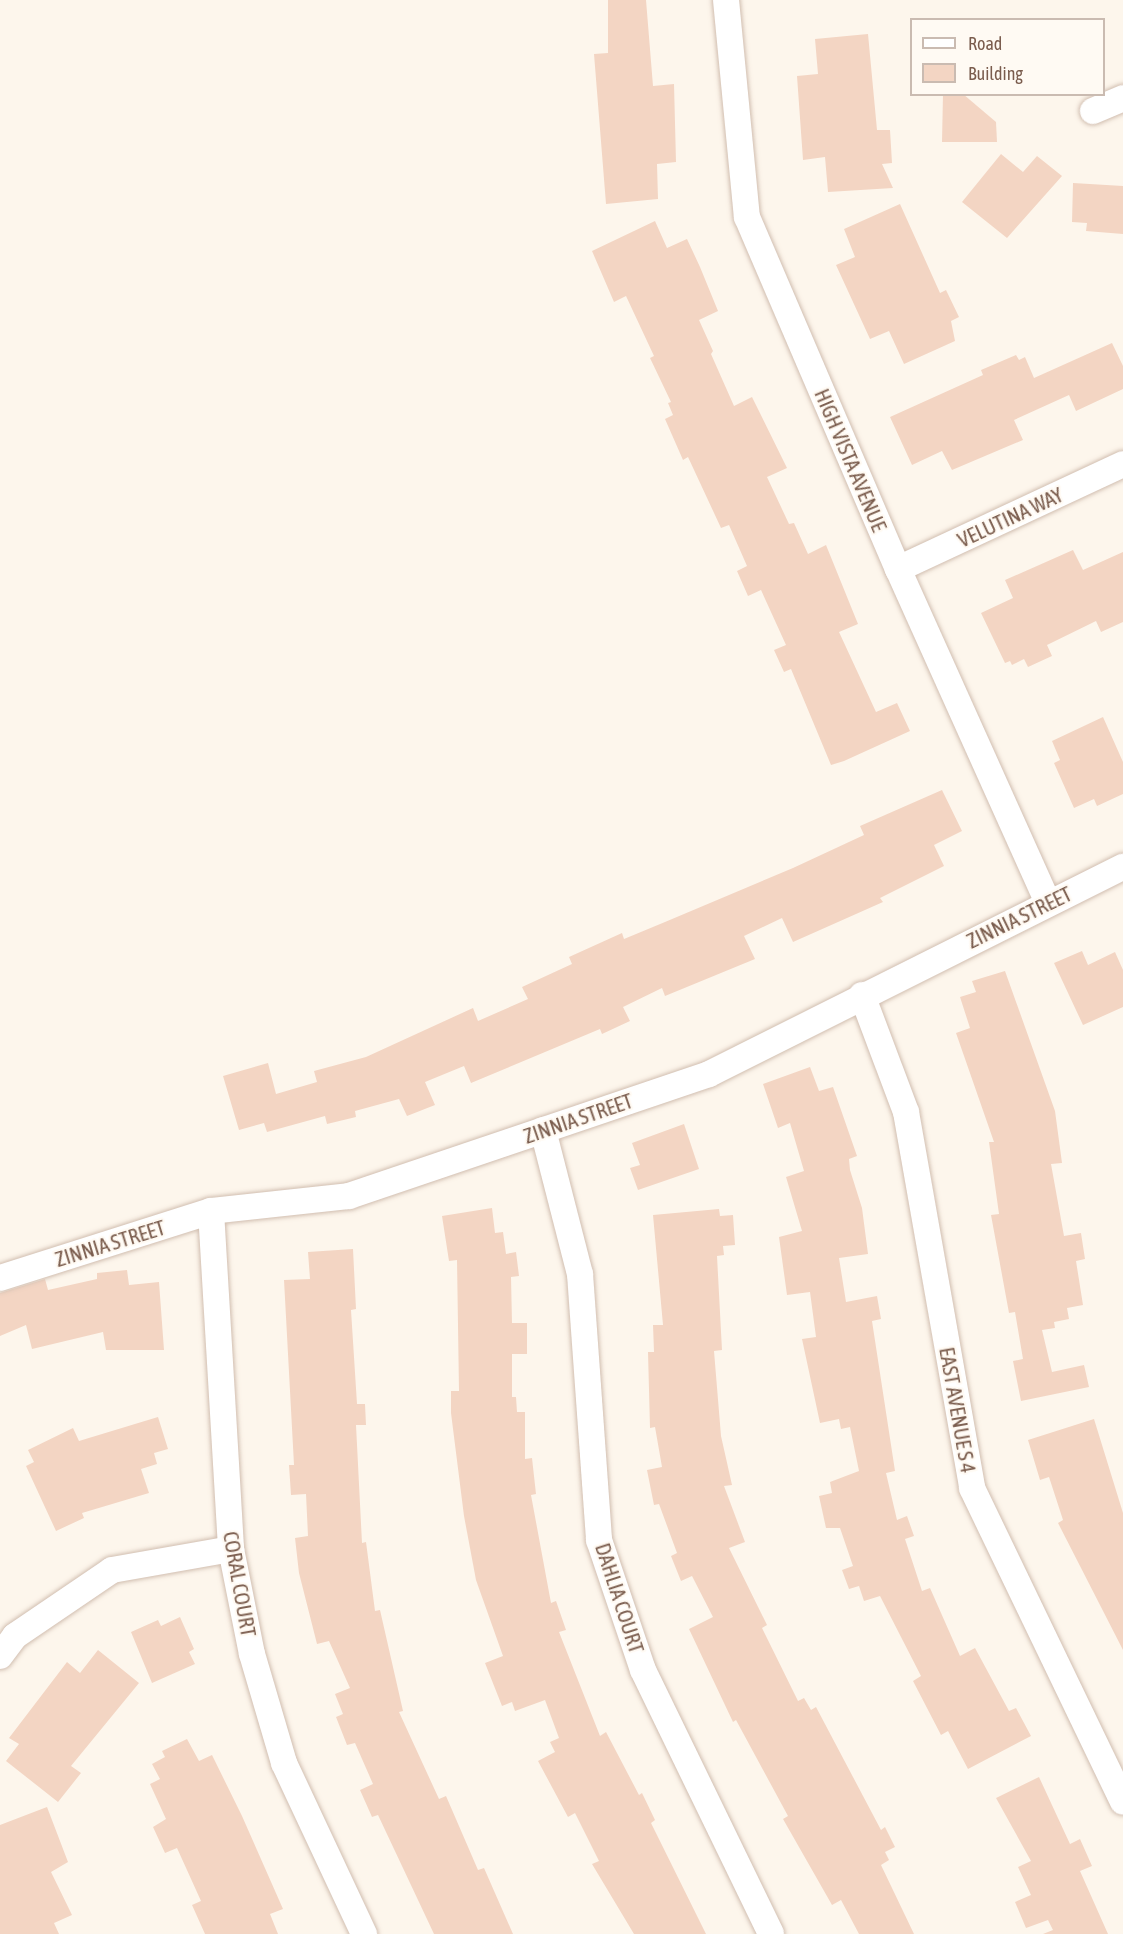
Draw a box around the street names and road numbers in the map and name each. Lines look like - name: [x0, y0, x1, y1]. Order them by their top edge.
- street label: HIGH VISTA AVENUE: [810, 385, 892, 535]
- street label: VELUTINA WAY: [953, 482, 1067, 552]
- street label: ZINNIA STREET: [962, 881, 1076, 953]
- street label: ZINNIA STREET: [520, 1088, 636, 1148]
- street label: ZINNIA STREET: [52, 1214, 168, 1272]
- street label: EAST AVENUE S 4: [935, 1345, 981, 1475]
- street label: CORAL COURT: [218, 1529, 262, 1639]
- street label: DAHLIA COURT: [590, 1540, 650, 1656]

